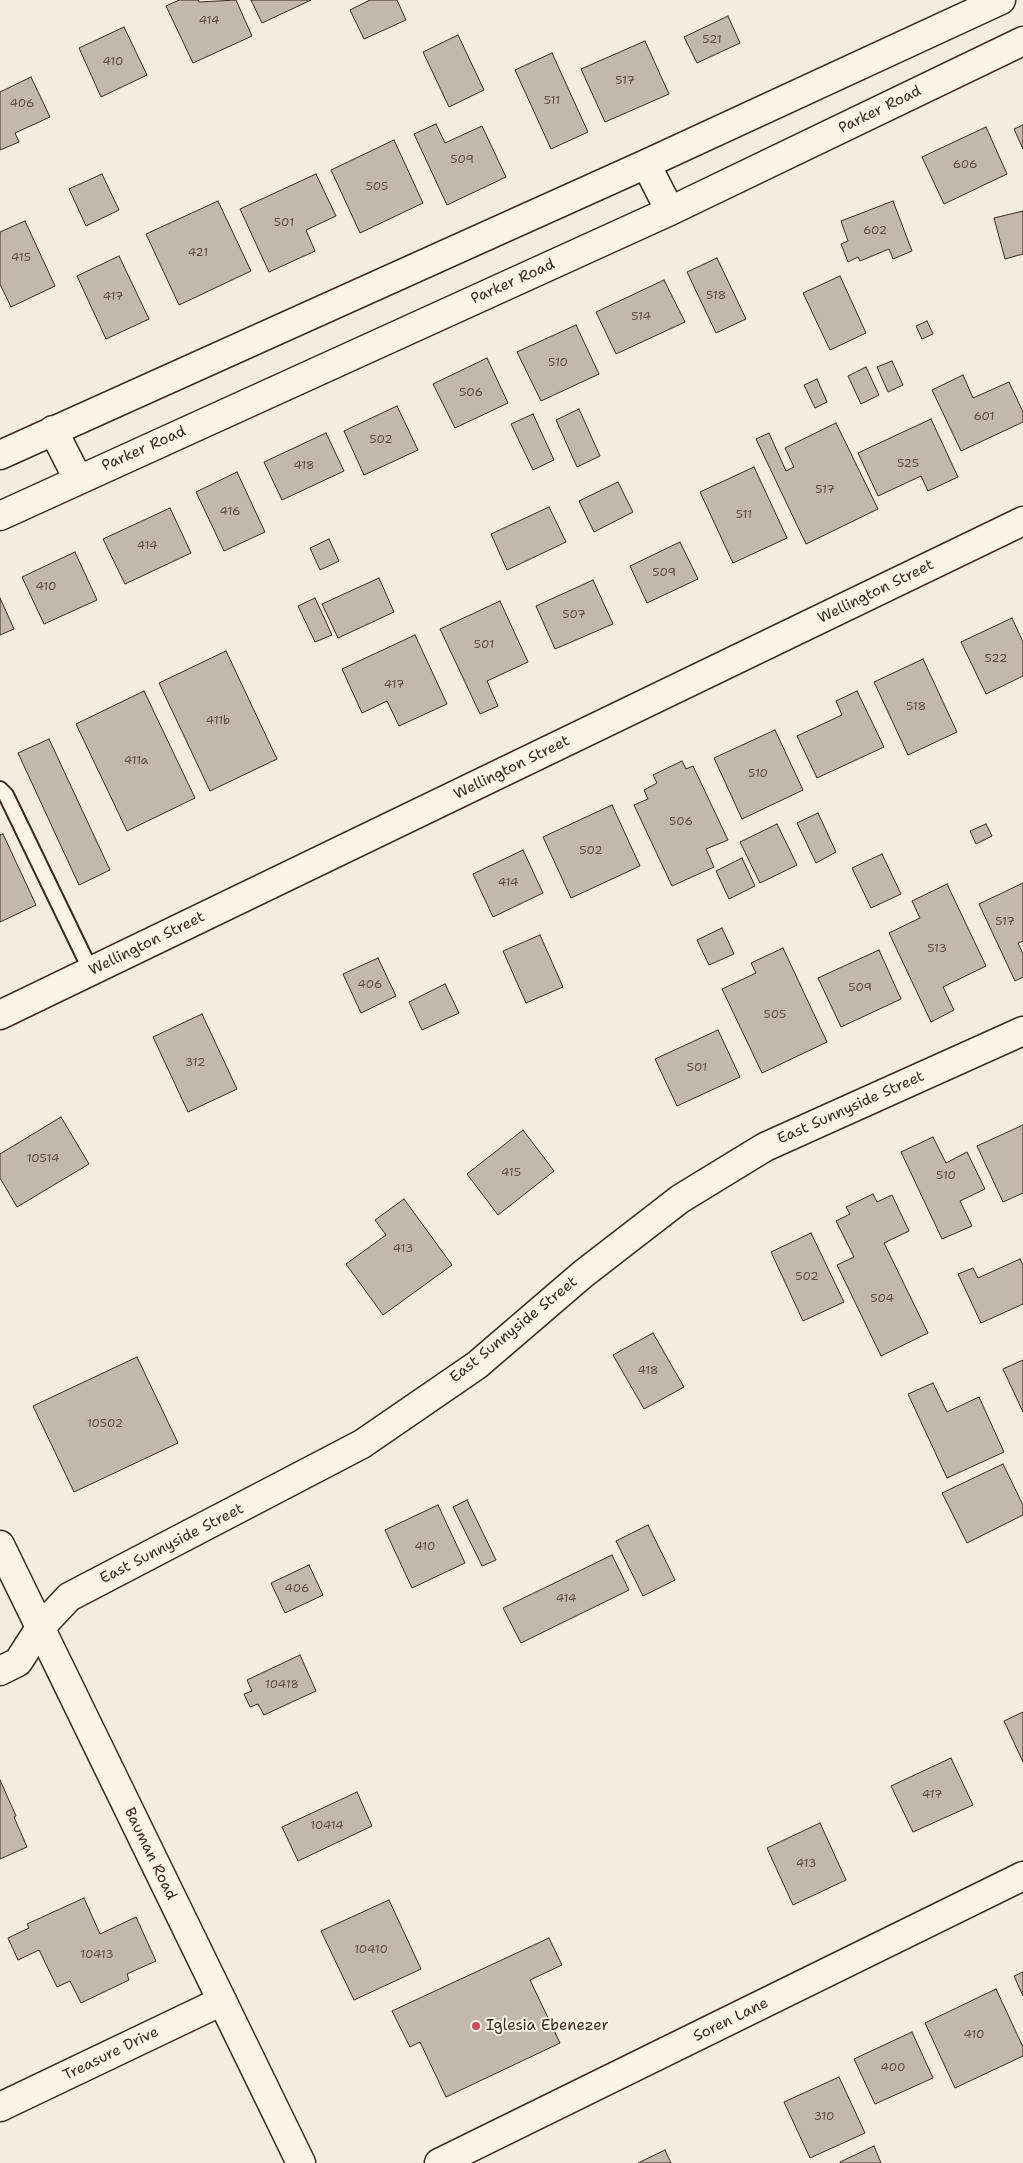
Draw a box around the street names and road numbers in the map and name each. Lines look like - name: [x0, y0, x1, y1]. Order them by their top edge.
- street label: Parker Road: [836, 82, 924, 138]
- street label: Parker Road: [468, 256, 558, 308]
- street label: Parker Road: [99, 423, 189, 475]
- street label: Wellington Street: [815, 556, 937, 628]
- street label: Wellington Street: [451, 732, 573, 804]
- street label: Wellington Street: [86, 908, 208, 980]
- street label: East Sunnyside Street: [775, 1068, 927, 1148]
- street label: East Sunnyside Street: [447, 1273, 581, 1387]
- street label: East Sunnyside Street: [97, 1500, 247, 1588]
- street label: Bauman Road: [120, 1805, 180, 1903]
- street label: Soren Lane: [691, 1994, 771, 2046]
- street label: Treasure Drive: [60, 2023, 162, 2085]

